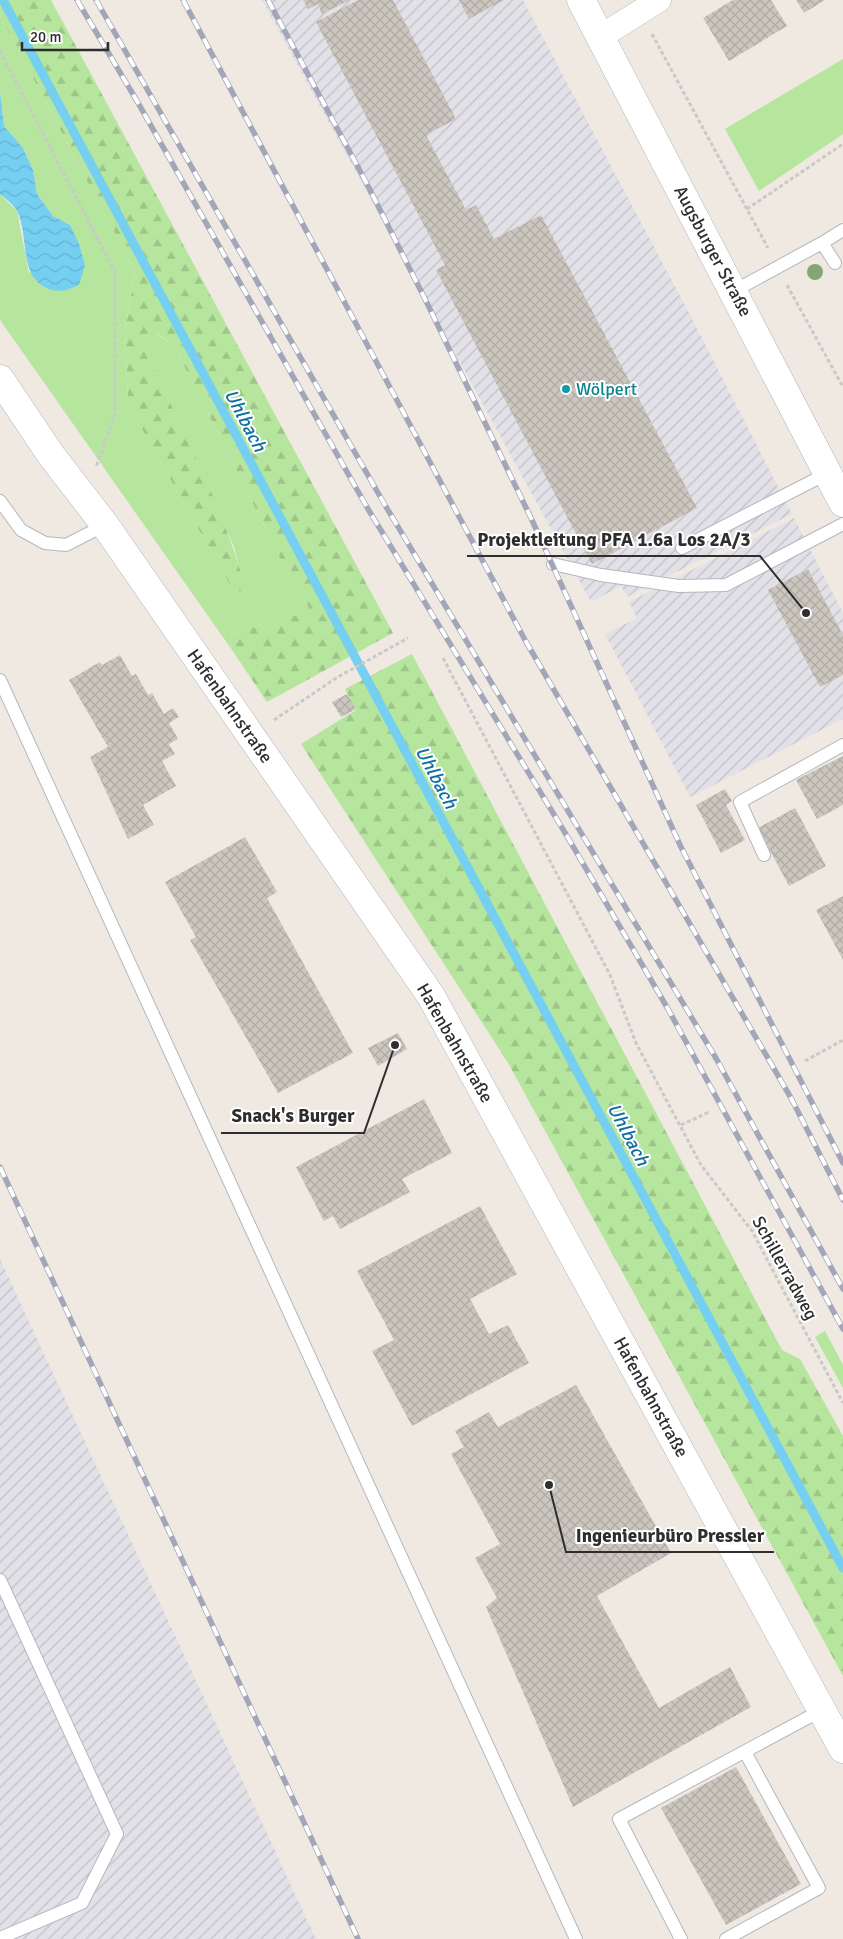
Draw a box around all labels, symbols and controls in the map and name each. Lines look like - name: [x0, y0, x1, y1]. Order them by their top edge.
- scale bar: [22, 20, 109, 52]
- text: 20 m: [30, 28, 61, 46]
- street label: Augsburger Straße: [669, 182, 757, 320]
- place label: Wölpert: [576, 378, 637, 400]
- marker: Wölpert: [560, 383, 572, 395]
- water label: Uhlbach: [219, 385, 272, 456]
- callout: Projektleitung PFA 1.6a Los 2A/3: [467, 522, 760, 556]
- text: Projektleitung PFA 1.6a Los 2A/3: [477, 528, 751, 552]
- street label: Hafenbahnstraße: [182, 645, 278, 767]
- water label: Uhlbach: [410, 742, 463, 813]
- street label: Hafenbahnstraße: [412, 979, 498, 1107]
- callout: Snack's Burger: [221, 1099, 364, 1133]
- water label: Uhlbach: [602, 1099, 655, 1170]
- text: Snack's Burger: [231, 1104, 355, 1128]
- street label: Schillerradweg: [747, 1212, 823, 1324]
- street label: Hafenbahnstraße: [609, 1333, 693, 1461]
- callout: Ingenieurbüro Pressler: [566, 1518, 774, 1552]
- text: Ingenieurbüro Pressler: [576, 1524, 765, 1548]

